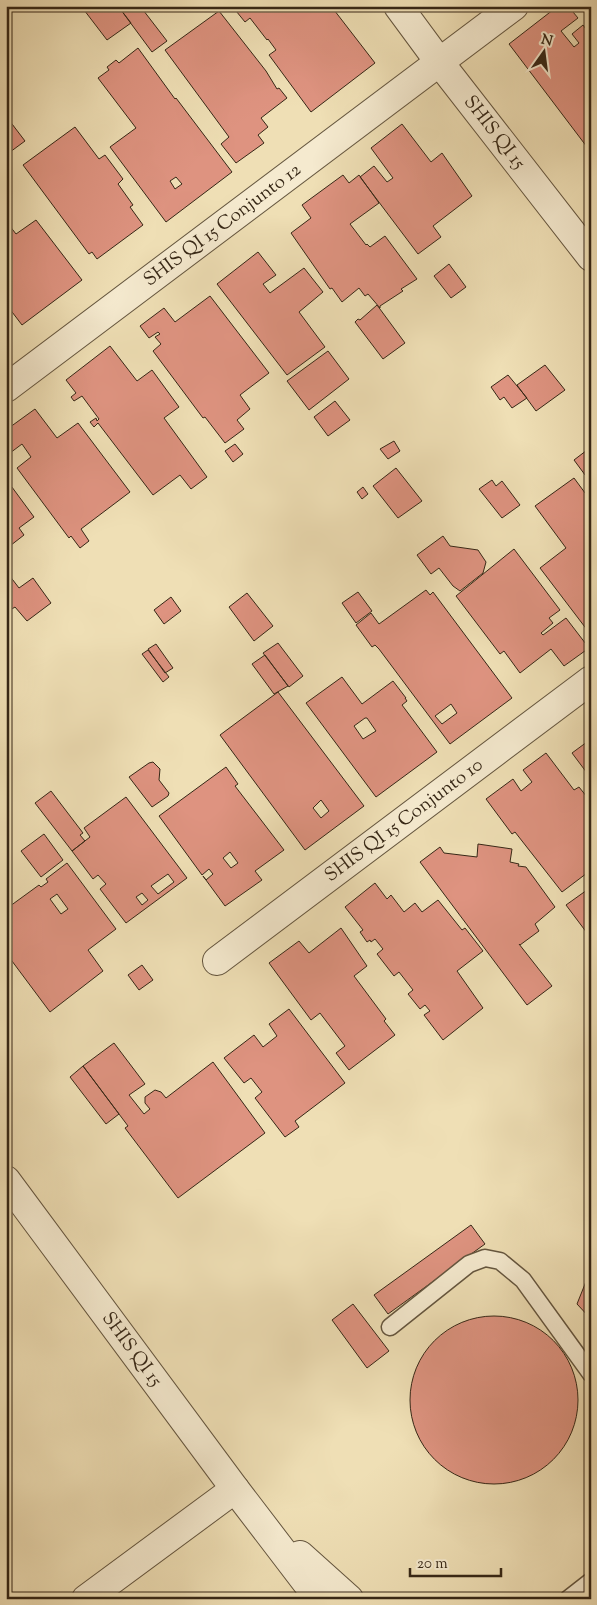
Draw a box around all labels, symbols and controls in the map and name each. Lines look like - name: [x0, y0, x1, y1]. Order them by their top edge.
- north arrow: [520, 28, 570, 78]
- text: N: [539, 30, 555, 52]
- street label: SHIS QI 15: [457, 90, 532, 176]
- street label: SHIS QI 15 Conjunto 12: [138, 157, 307, 293]
- street label: SHIS QI 15 Conjunto 10: [319, 752, 489, 889]
- street label: SHIS QI 15: [95, 1306, 169, 1393]
- scale bar: [410, 1545, 501, 1577]
- text: 20 m: [417, 1554, 448, 1575]

